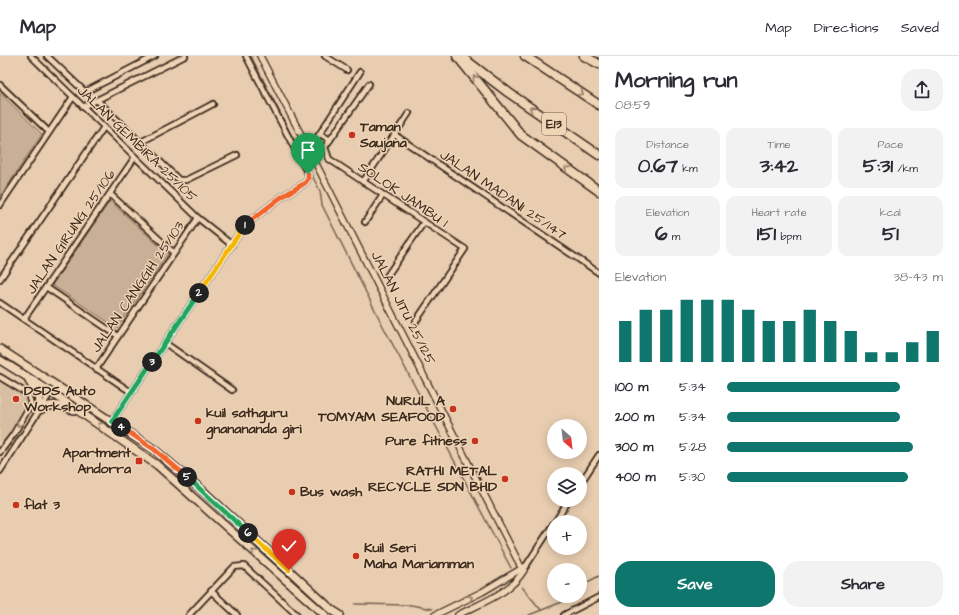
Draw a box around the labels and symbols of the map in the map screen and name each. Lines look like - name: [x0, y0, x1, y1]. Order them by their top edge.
- one-way arrow: [473, 76, 480, 83]
- street label: JALAN GEMBIRA 25/105: [72, 81, 202, 207]
- one-way arrow: [577, 88, 584, 96]
- one-way arrow: [529, 106, 536, 114]
- road number: E13: [542, 113, 566, 135]
- place label: Taman Saujana: [359, 117, 408, 153]
- marker: Taman Saujana: [347, 130, 357, 140]
- pin: [291, 133, 325, 174]
- street label: JALAN MADANI 25/147: [436, 145, 571, 245]
- street label: SOLOK JAMBU 1: [354, 157, 452, 233]
- street label: JALAN GIRUNG 25/106: [22, 165, 120, 298]
- one-way arrow: [564, 167, 571, 174]
- pin: 1: [235, 215, 255, 235]
- street label: JALAN CANGGIH 25/103: [86, 217, 190, 357]
- street label: JALAN JITU 25/125: [366, 248, 440, 368]
- pin: 2: [189, 283, 209, 303]
- pin: 3: [142, 352, 162, 372]
- place label: DSDS Auto Workshop: [23, 381, 95, 417]
- place label: NURUL A TOMYAM SEAFOOD: [317, 391, 446, 427]
- marker: DSDS Auto Workshop: [11, 394, 21, 404]
- place label: kuil sathguru gnanananda giri: [206, 403, 303, 440]
- marker: NURUL A TOMYAM SEAFOOD: [448, 404, 458, 414]
- marker: kuil sathguru gnanananda giri: [193, 416, 203, 426]
- pin: 4: [111, 417, 131, 437]
- north arrow: [547, 419, 587, 459]
- one-way arrow: [16, 420, 23, 427]
- one-way arrow: [97, 422, 104, 430]
- place label: Pure fitness: [385, 431, 467, 451]
- marker: Pure fitness: [470, 436, 480, 446]
- place label: Apartment Andorra: [63, 443, 132, 479]
- marker: Apartment Andorra: [134, 456, 144, 466]
- place label: RATHI METAL RECYCLE SDN BHD: [368, 461, 498, 497]
- pin: 5: [177, 467, 197, 487]
- marker: RATHI METAL RECYCLE SDN BHD: [500, 474, 510, 484]
- place label: Bus wash: [300, 482, 363, 502]
- marker: Bus wash: [287, 487, 297, 497]
- place label: flat 3: [23, 495, 61, 515]
- marker: flat 3: [11, 500, 21, 510]
- pin: 6: [238, 523, 258, 543]
- pin: [272, 529, 306, 570]
- place label: Kuil Seri Maha Mariamman: [364, 538, 474, 574]
- one-way arrow: [252, 549, 259, 556]
- marker: Kuil Seri Maha Mariamman: [351, 551, 361, 561]
- one-way arrow: [466, 595, 473, 603]

